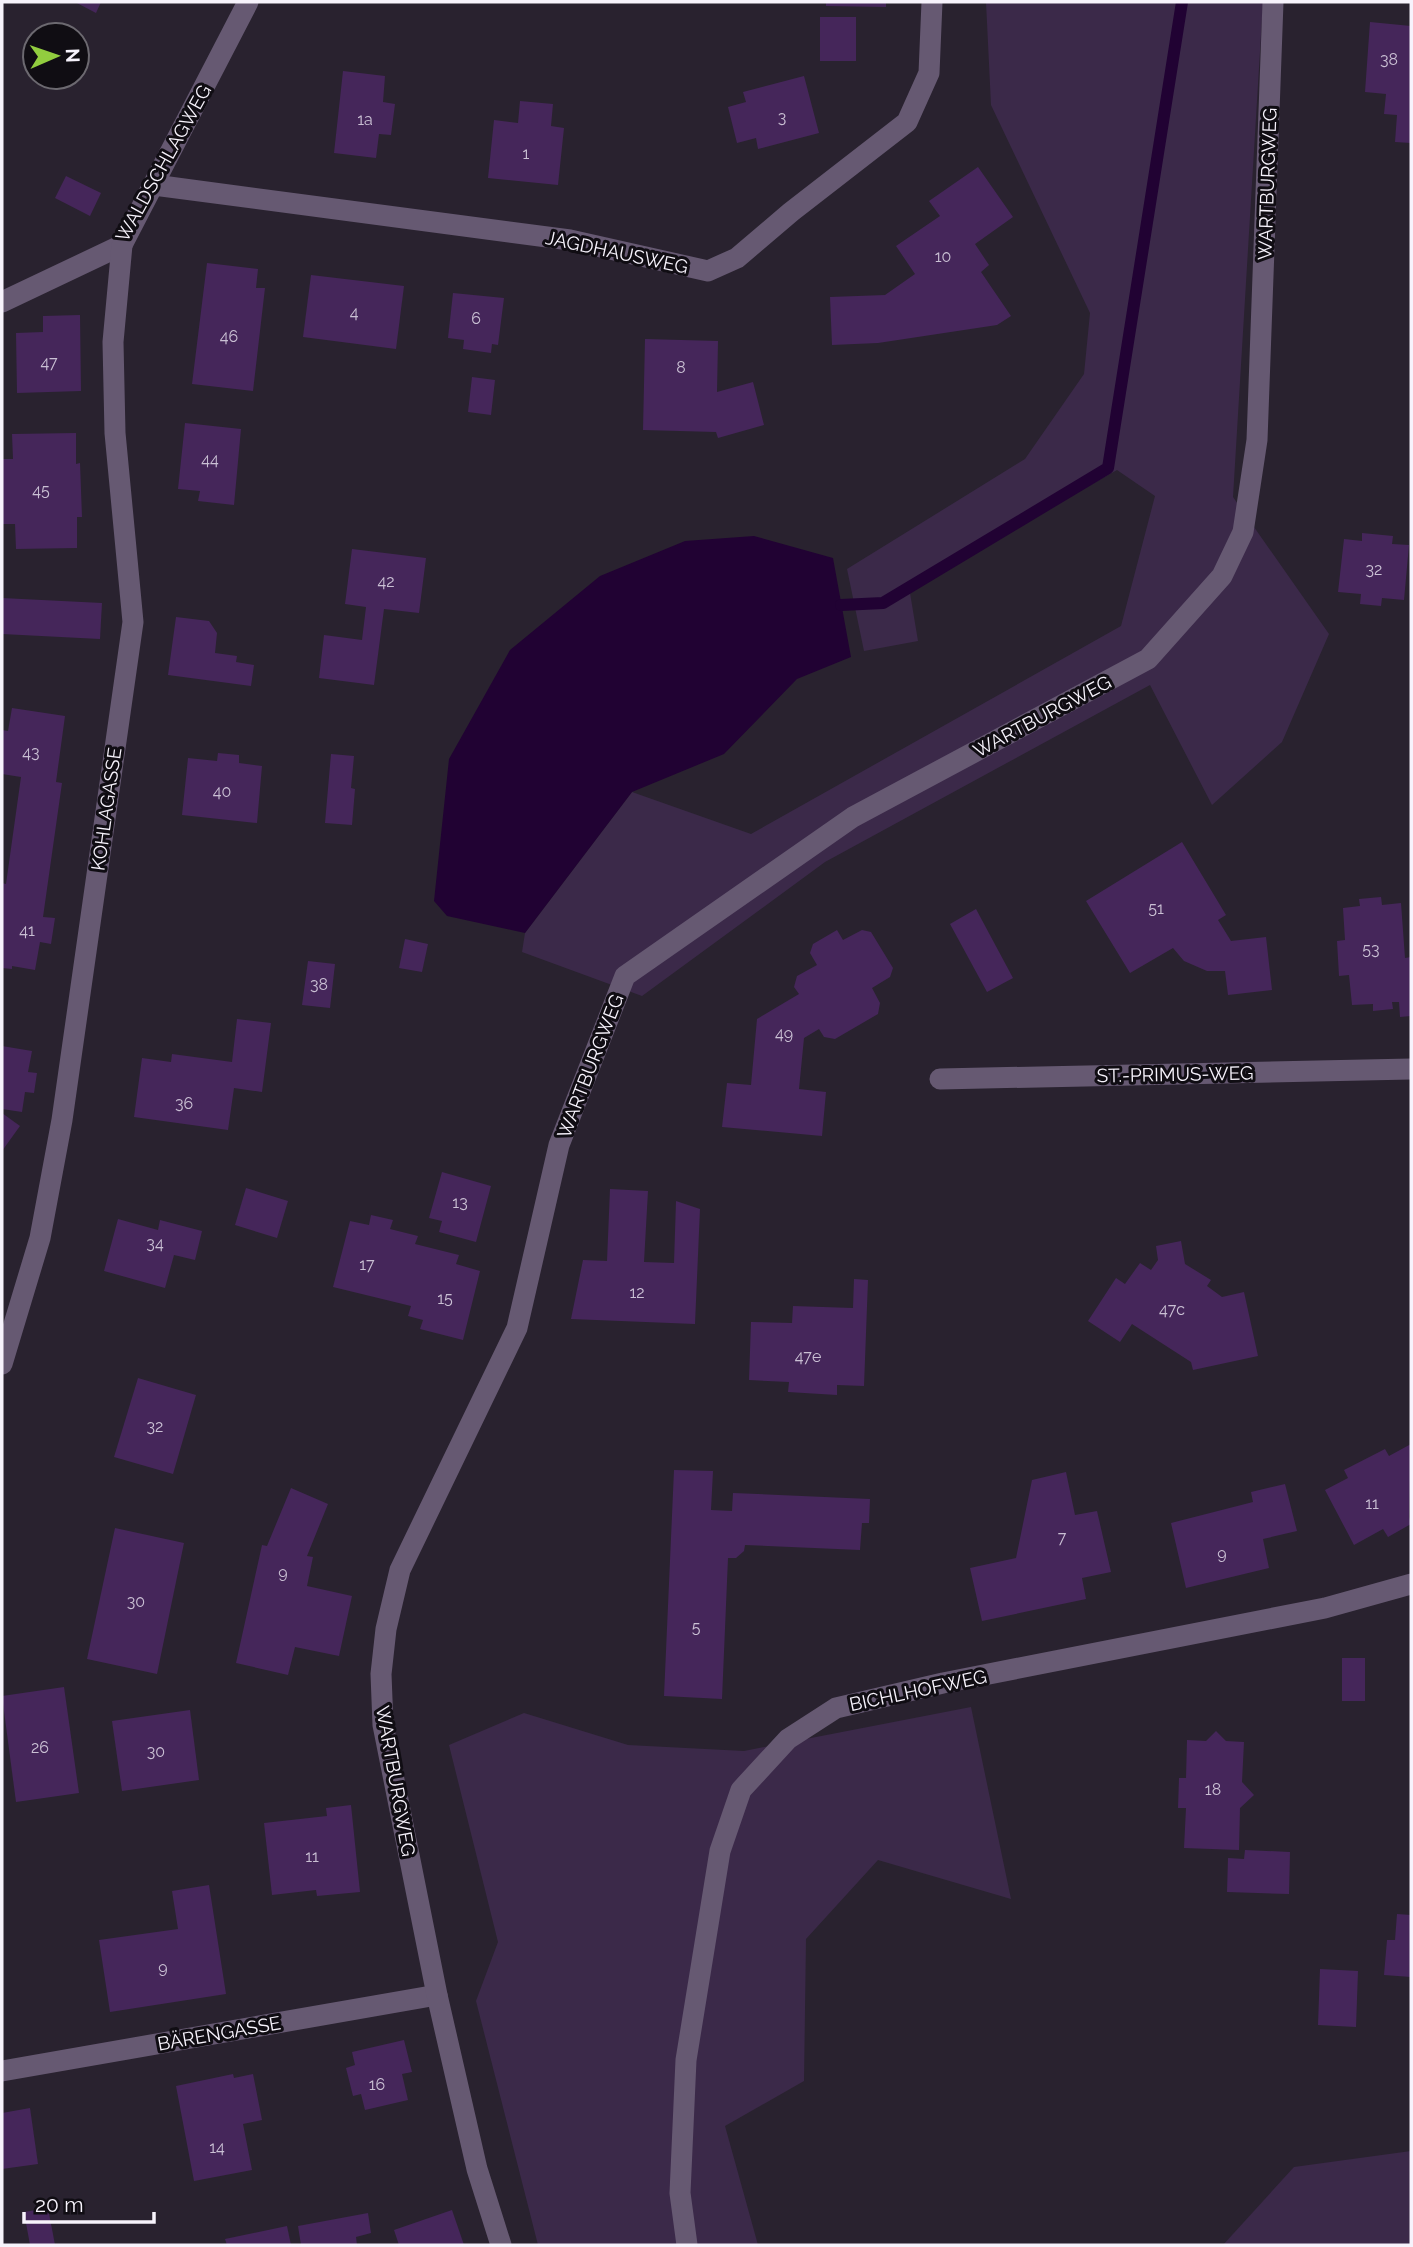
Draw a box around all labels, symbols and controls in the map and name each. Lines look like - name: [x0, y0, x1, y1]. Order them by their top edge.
- north arrow: [21, 21, 91, 91]
- text: N: [62, 48, 84, 63]
- house number: 38: [1380, 50, 1398, 69]
- street label: WALDSCHLAGWEG: [111, 81, 215, 245]
- street label: WARTBURGWEG: [1253, 107, 1281, 261]
- house number: 3: [778, 108, 786, 127]
- house number: 1a: [357, 110, 373, 129]
- house number: 1: [523, 144, 530, 163]
- street label: JAGDHAUSWEG: [544, 226, 690, 278]
- house number: 10: [935, 247, 951, 266]
- house number: 4: [350, 303, 359, 322]
- house number: 6: [471, 309, 481, 328]
- house number: 46: [220, 327, 238, 346]
- house number: 47: [40, 353, 58, 372]
- house number: 8: [676, 358, 686, 377]
- house number: 44: [201, 450, 219, 469]
- house number: 45: [32, 481, 50, 500]
- house number: 32: [1366, 560, 1382, 579]
- house number: 42: [377, 572, 395, 591]
- street label: WARTBURGWEG: [969, 670, 1115, 762]
- house number: 43: [22, 743, 40, 762]
- street label: KOHLAGASSE: [86, 746, 126, 872]
- house number: 40: [213, 782, 231, 801]
- house number: 51: [1148, 899, 1164, 918]
- house number: 41: [19, 921, 35, 940]
- house number: 53: [1362, 940, 1380, 959]
- house number: 38: [310, 975, 328, 994]
- street label: WARTBURGWEG: [552, 991, 628, 1141]
- house number: 49: [775, 1024, 793, 1043]
- street label: ST.-PRIMUS-WEG: [1096, 1062, 1254, 1086]
- house number: 36: [175, 1094, 193, 1113]
- house number: 13: [452, 1193, 468, 1212]
- house number: 34: [146, 1234, 164, 1253]
- house number: 17: [359, 1255, 375, 1274]
- house number: 12: [629, 1283, 645, 1302]
- house number: 15: [437, 1289, 453, 1308]
- house number: 47c: [1159, 1300, 1185, 1319]
- house number: 47e: [795, 1347, 821, 1366]
- house number: 32: [147, 1417, 163, 1436]
- house number: 11: [1365, 1494, 1379, 1513]
- house number: 7: [1058, 1528, 1067, 1547]
- house number: 9: [1217, 1544, 1227, 1563]
- house number: 9: [278, 1563, 288, 1582]
- house number: 30: [127, 1592, 145, 1611]
- house number: 5: [692, 1618, 701, 1637]
- street label: BICHLHOFWEG: [847, 1665, 989, 1715]
- street label: WARTBURGWEG: [372, 1704, 420, 1858]
- house number: 26: [31, 1738, 49, 1757]
- house number: 30: [147, 1742, 165, 1761]
- house number: 18: [1205, 1780, 1221, 1799]
- house number: 11: [305, 1847, 319, 1866]
- house number: 9: [158, 1958, 168, 1977]
- street label: BÄRENGASSE: [156, 2011, 282, 2055]
- house number: 16: [369, 2075, 385, 2094]
- house number: 14: [209, 2138, 225, 2157]
- scale bar: [24, 2180, 154, 2224]
- text: 20 m: [35, 2192, 83, 2217]

